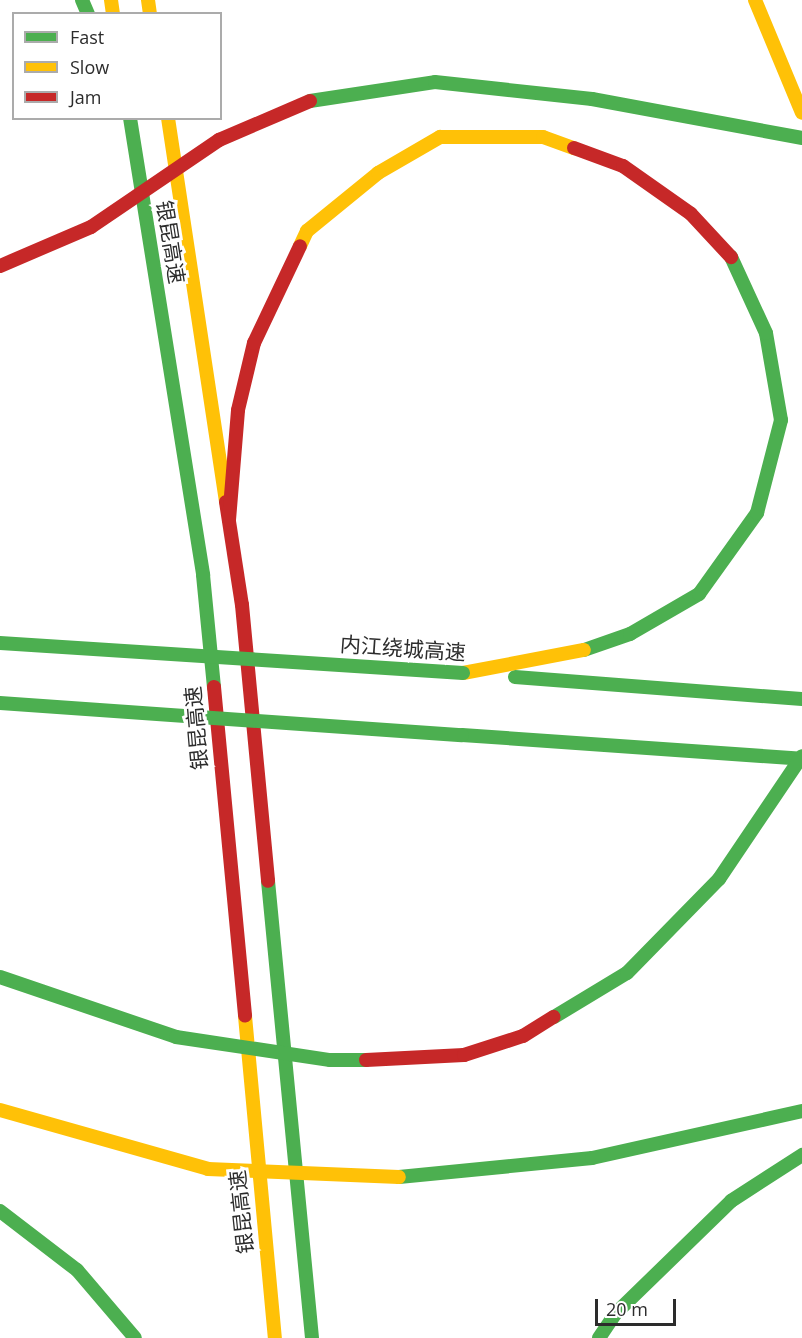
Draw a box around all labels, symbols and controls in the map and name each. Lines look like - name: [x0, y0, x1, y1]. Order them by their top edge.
- legend: [12, 12, 222, 120]
- text: Fast: [70, 25, 104, 49]
- text: Slow: [70, 55, 109, 79]
- text: Jam: [70, 85, 102, 109]
- street label: 银昆高速: [152, 199, 190, 285]
- street label: 内江绕城高速: [339, 631, 467, 665]
- street label: 银昆高速: [180, 685, 212, 771]
- street label: 银昆高速: [224, 1169, 258, 1255]
- scale bar: [598, 1287, 679, 1325]
- text: 20 m: [606, 1297, 648, 1321]

